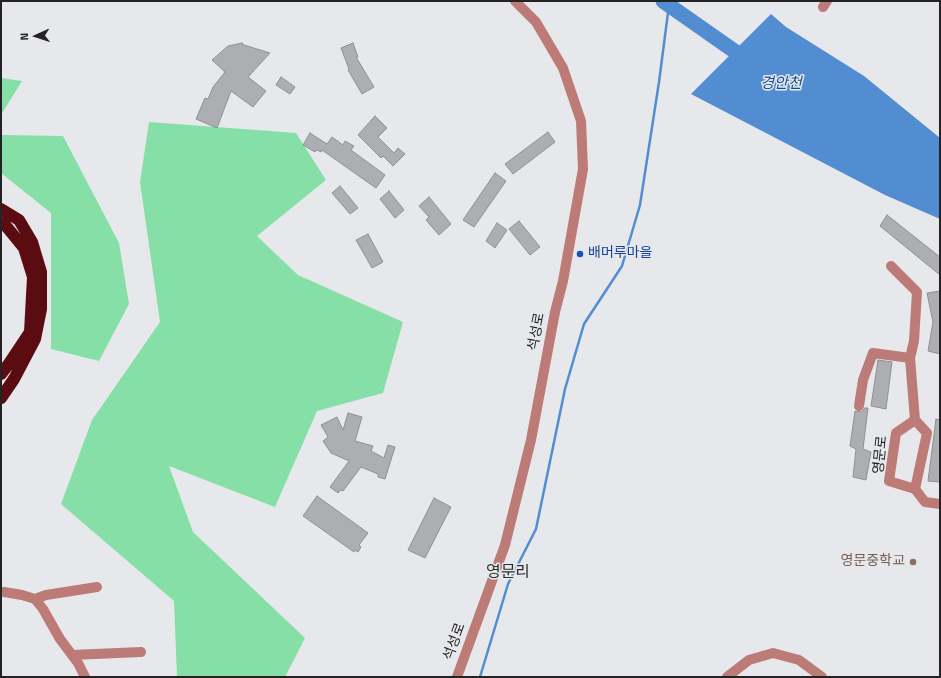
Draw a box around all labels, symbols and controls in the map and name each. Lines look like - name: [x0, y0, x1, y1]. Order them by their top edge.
- north arrow: [16, 16, 56, 56]
- text: N: [16, 32, 32, 41]
- water label: 경안천: [760, 75, 802, 93]
- place label: 배머루마을: [588, 246, 652, 262]
- marker: 배머루마을: [575, 249, 585, 259]
- street label: 석성로: [525, 311, 549, 353]
- street label: 영문로: [871, 435, 891, 475]
- place label: 영문중학교: [841, 554, 905, 570]
- marker: 영문중학교: [908, 557, 918, 567]
- district label: 영문리: [486, 563, 530, 583]
- street label: 석성로: [440, 621, 470, 663]

